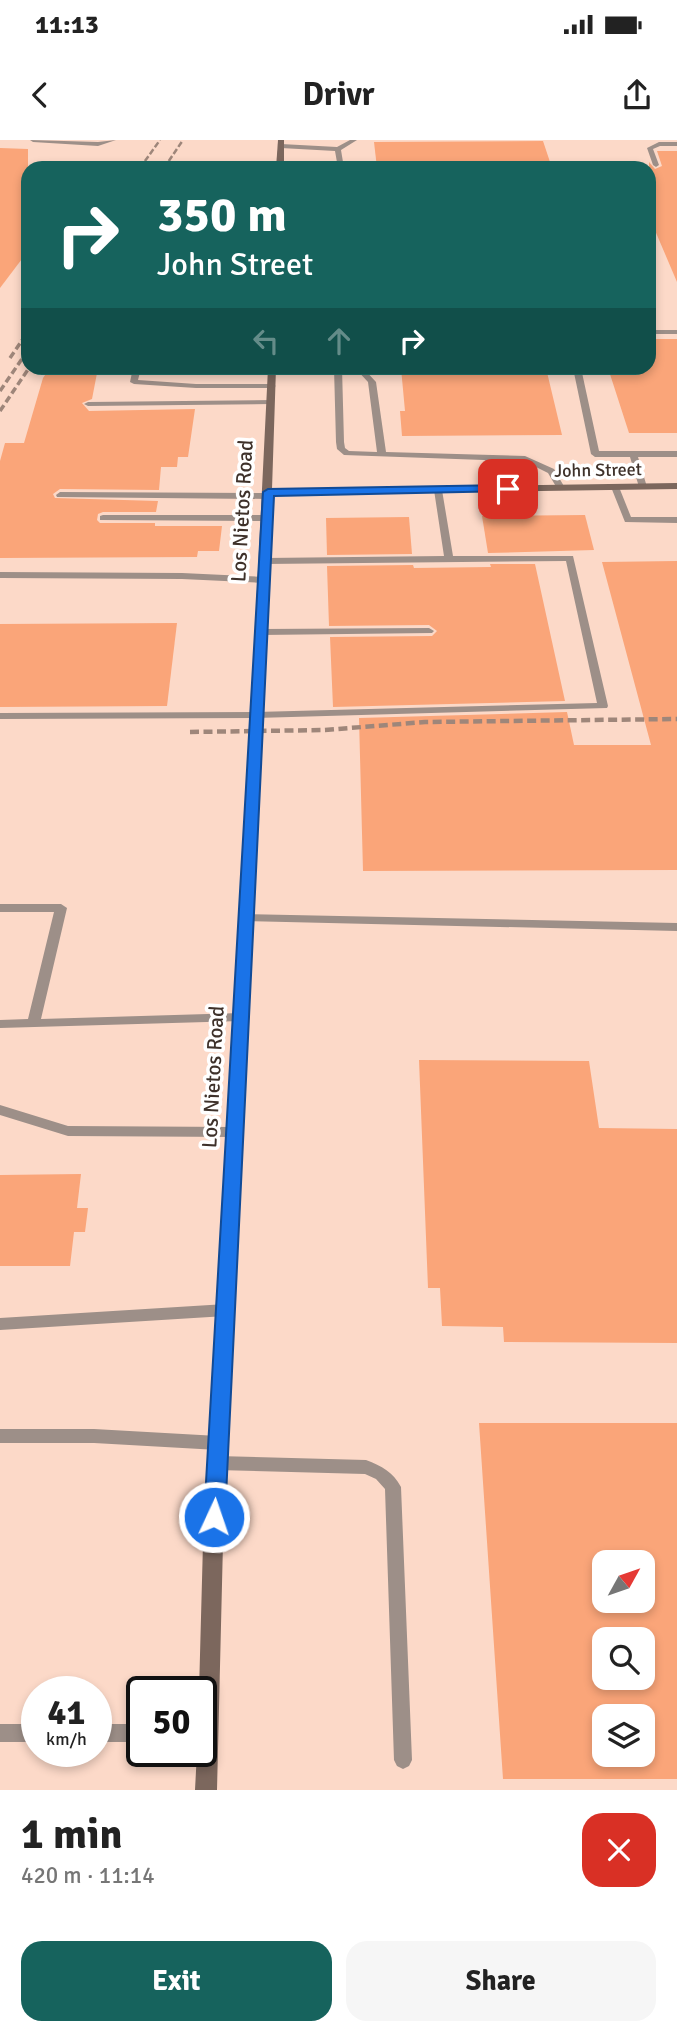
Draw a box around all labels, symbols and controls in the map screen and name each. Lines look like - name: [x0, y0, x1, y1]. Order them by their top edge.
- text: 11:13: [35, 9, 99, 41]
- text: Drivr: [302, 75, 375, 114]
- icon: back: [21, 76, 59, 114]
- icon: share: [618, 76, 656, 114]
- text: 350 m: [157, 185, 287, 245]
- icon: right: [42, 189, 133, 280]
- text: John Street: [157, 245, 313, 284]
- icon: left: [247, 322, 285, 360]
- icon: ahead: [320, 322, 358, 360]
- icon: right: [393, 322, 431, 360]
- street label: Los Nietos Road: [225, 439, 259, 583]
- street label: John Street: [554, 458, 642, 482]
- pin: [478, 459, 538, 519]
- icon: arrive: [489, 470, 527, 508]
- street label: Los Nietos Road: [196, 1005, 230, 1149]
- position arrow: [177, 1480, 251, 1554]
- north arrow: [592, 1550, 654, 1614]
- map controls: [592, 1550, 655, 1767]
- button: search: [592, 1627, 655, 1690]
- speed limit sign: 50: [126, 1676, 217, 1767]
- text: 41: [48, 1691, 85, 1734]
- button: layers: [592, 1704, 655, 1767]
- text: km/h: [46, 1728, 87, 1750]
- text: 1 min: [21, 1809, 122, 1860]
- button: close: [582, 1813, 656, 1887]
- text: 420 m · 11:14: [21, 1861, 155, 1890]
- button: Exit: [21, 1941, 332, 2021]
- button: Share: [346, 1941, 656, 2021]

